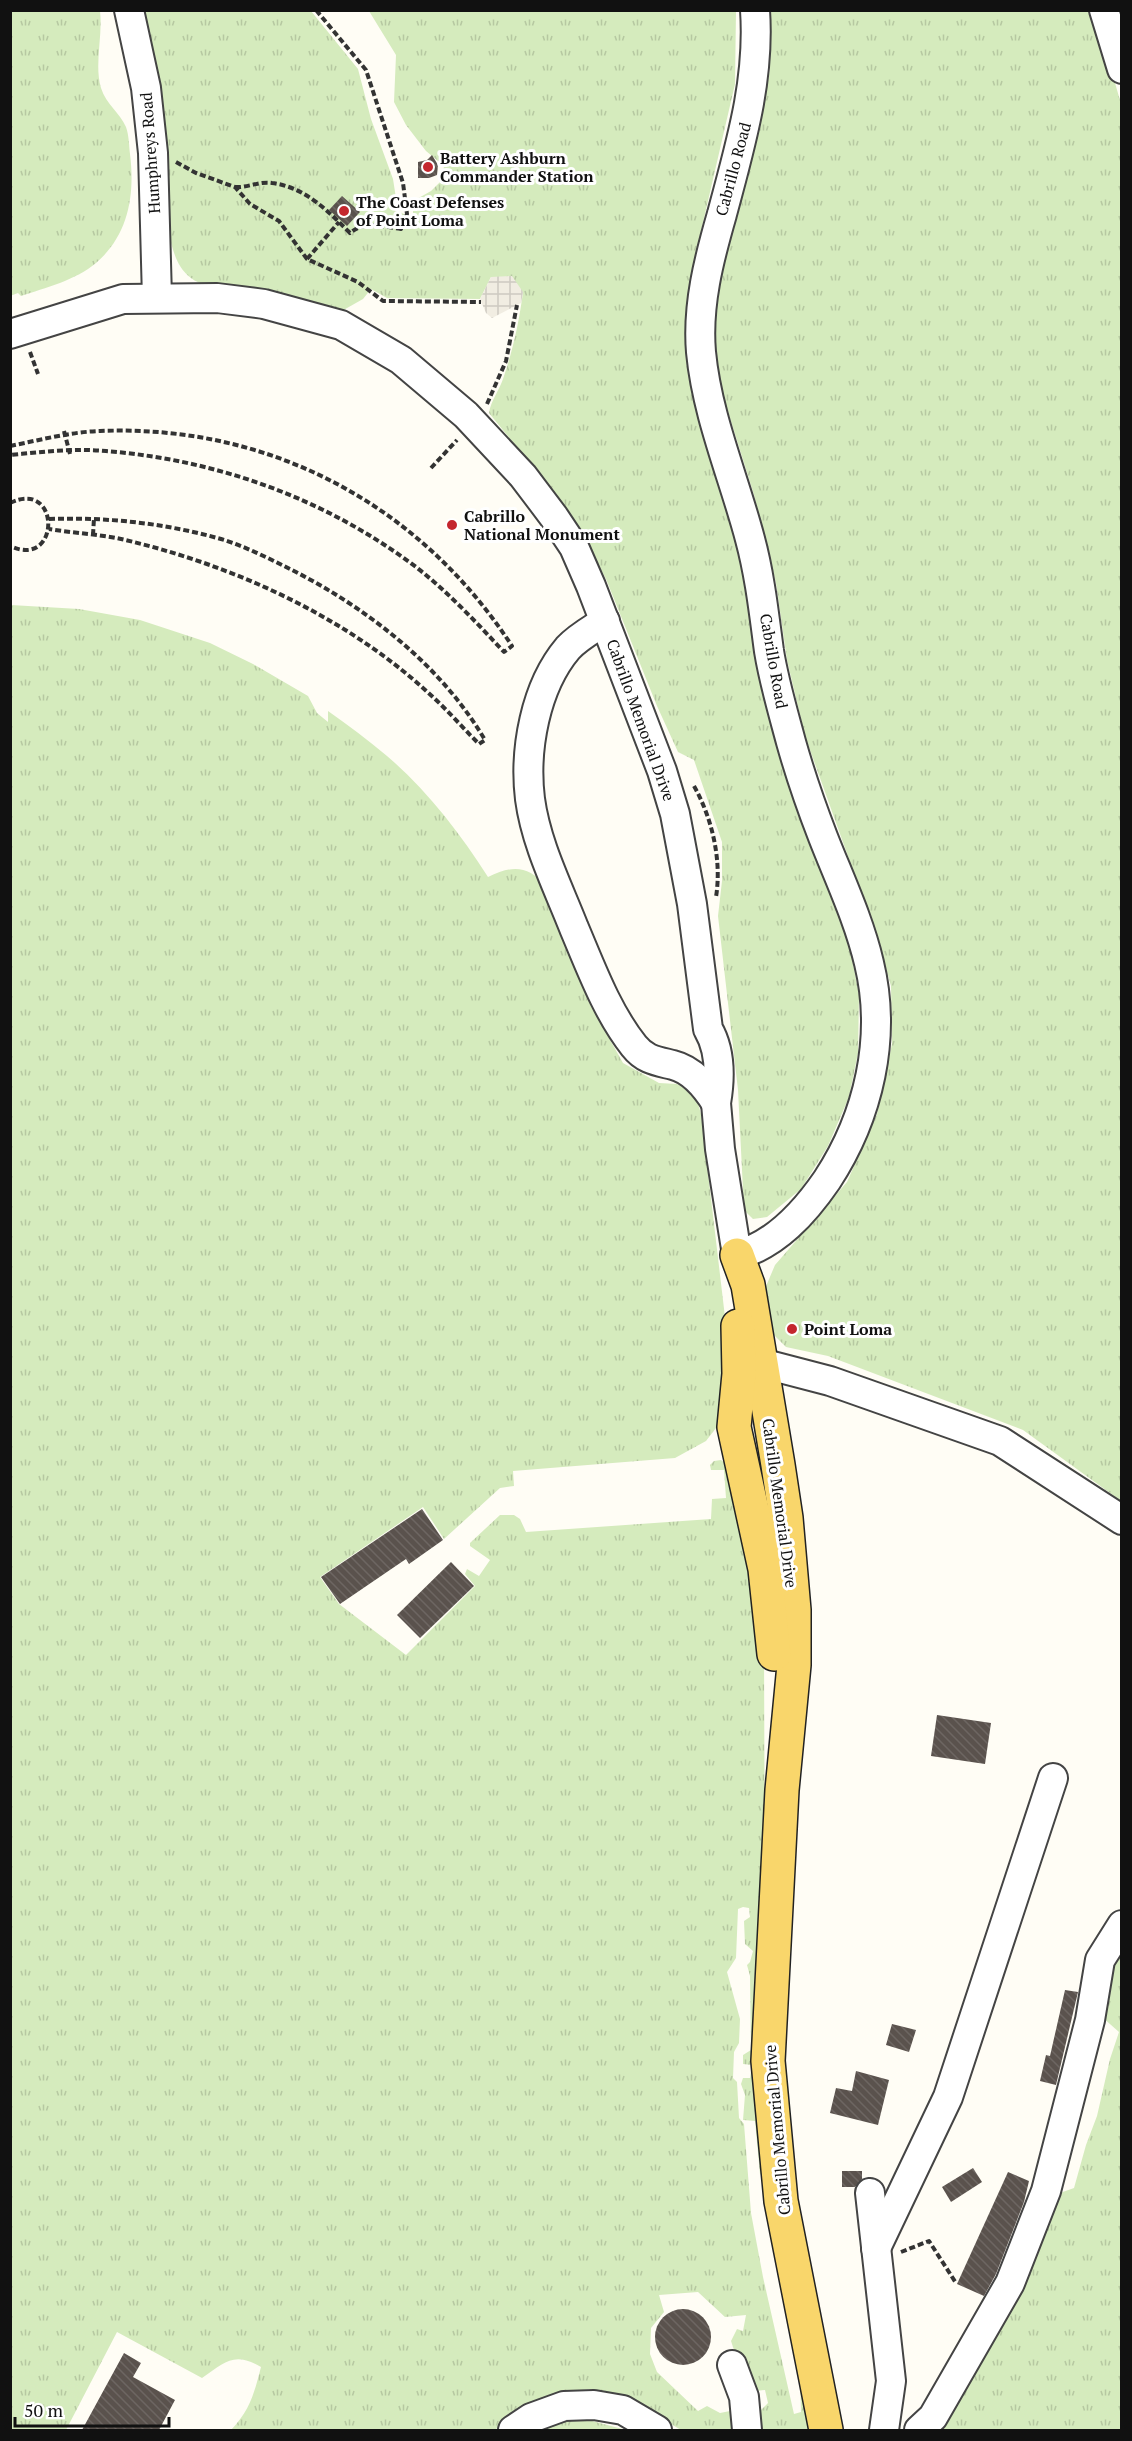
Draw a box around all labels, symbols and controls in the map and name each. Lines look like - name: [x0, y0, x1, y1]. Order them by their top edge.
- street label: Humphreys Road: [135, 91, 165, 214]
- street label: Cabrillo Road: [710, 120, 756, 218]
- place label: Battery Ashburn Commander Station: [440, 147, 594, 187]
- marker: Battery Ashburn Commander Station: [421, 160, 435, 174]
- place label: The Coast Defenses of Point Loma: [356, 191, 504, 231]
- marker: The Coast Defenses of Point Loma: [337, 204, 351, 218]
- place label: Cabrillo National Monument: [464, 505, 620, 545]
- marker: Cabrillo National Monument: [445, 518, 459, 532]
- street label: Cabrillo Road: [755, 612, 793, 710]
- street label: Cabrillo Memorial Drive: [601, 636, 681, 804]
- place label: Point Loma: [804, 1318, 892, 1340]
- marker: Point Loma: [785, 1322, 799, 1336]
- street label: Cabrillo Memorial Drive: [757, 1417, 803, 1589]
- street label: Cabrillo Memorial Drive: [759, 2044, 795, 2216]
- scale bar: [15, 2390, 170, 2428]
- text: 50 m: [24, 2398, 64, 2422]

